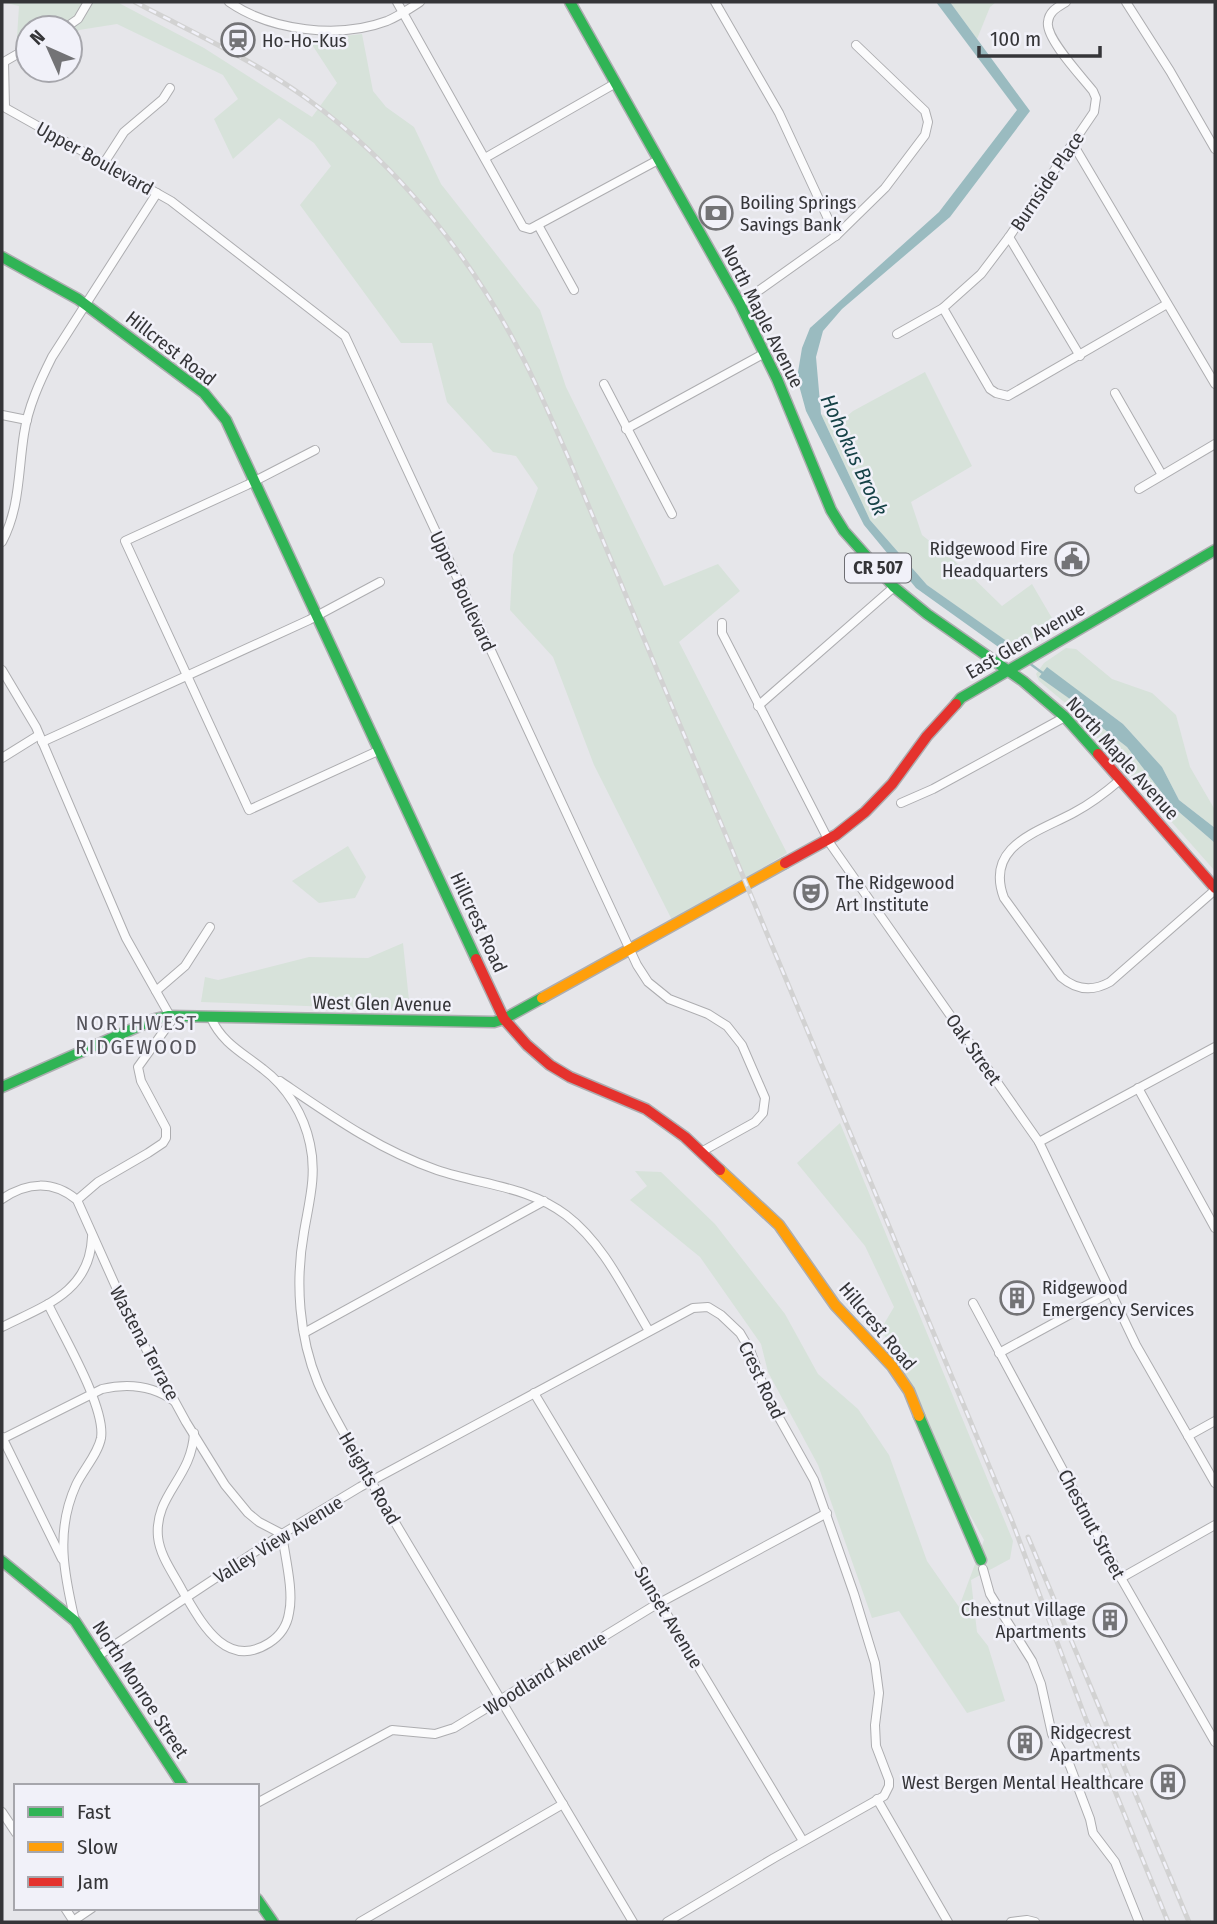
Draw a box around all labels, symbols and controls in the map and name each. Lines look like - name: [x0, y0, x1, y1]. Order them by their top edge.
- north arrow: [14, 14, 84, 84]
- scale bar: [979, 14, 1100, 58]
- station icon: Ho-Ho-Kus: [219, 21, 257, 59]
- text: N: [25, 25, 49, 49]
- text: 100 m: [990, 26, 1041, 52]
- place label: Ho-Ho-Kus: [262, 29, 347, 52]
- street label: Upper Boulevard: [32, 117, 157, 200]
- street label: Burnside Place: [1006, 127, 1089, 235]
- place label: Boiling Springs Savings Bank: [740, 191, 856, 236]
- bank icon: Boiling Springs Savings Bank: [697, 194, 735, 232]
- street label: North Maple Avenue: [717, 241, 809, 392]
- street label: Hillcrest Road: [121, 306, 220, 391]
- water label: Hohokus Brook: [814, 390, 894, 520]
- street label: Upper Boulevard: [425, 527, 500, 655]
- place label: Ridgewood Fire Headquarters: [930, 537, 1048, 582]
- public building icon: Ridgewood Fire Headquarters: [1053, 540, 1091, 578]
- road number: CR 507: [845, 554, 911, 582]
- street label: East Glen Avenue: [962, 597, 1089, 684]
- street label: North Maple Avenue: [1061, 692, 1184, 825]
- street label: Hillcrest Road: [445, 868, 512, 976]
- place label: The Ridgewood Art Institute: [836, 871, 955, 916]
- theatre icon: The Ridgewood Art Institute: [792, 874, 830, 912]
- street label: West Glen Avenue: [312, 991, 452, 1016]
- street label: Oak Street: [941, 1009, 1007, 1090]
- district label: NORTHWEST RIDGEWOOD: [75, 1010, 199, 1060]
- place label: Ridgewood Emergency Services: [1042, 1276, 1194, 1321]
- street label: Hillcrest Road: [834, 1278, 921, 1375]
- building icon: Ridgewood Emergency Services: [998, 1279, 1036, 1317]
- street label: Wastena Terrace: [105, 1282, 184, 1404]
- street label: Crest Road: [734, 1338, 790, 1423]
- street label: Heights Road: [334, 1428, 405, 1529]
- street label: Chestnut Street: [1053, 1466, 1130, 1584]
- street label: Valley View Avenue: [209, 1490, 347, 1588]
- street label: Sunset Avenue: [629, 1562, 708, 1672]
- place label: Chestnut Village Apartments: [961, 1598, 1086, 1643]
- building icon: Chestnut Village Apartments: [1091, 1601, 1129, 1639]
- street label: North Monroe Street: [88, 1616, 194, 1763]
- street label: Woodland Avenue: [480, 1627, 611, 1720]
- place label: Ridgecrest Apartments: [1050, 1721, 1140, 1766]
- building icon: Ridgecrest Apartments: [1006, 1724, 1044, 1762]
- building icon: West Bergen Mental Healthcare: [1149, 1763, 1187, 1801]
- place label: West Bergen Mental Healthcare: [902, 1771, 1144, 1794]
- legend: [14, 1784, 259, 1910]
- text: Fast: [77, 1799, 111, 1825]
- text: Slow: [77, 1834, 118, 1860]
- text: Jam: [77, 1869, 109, 1895]

